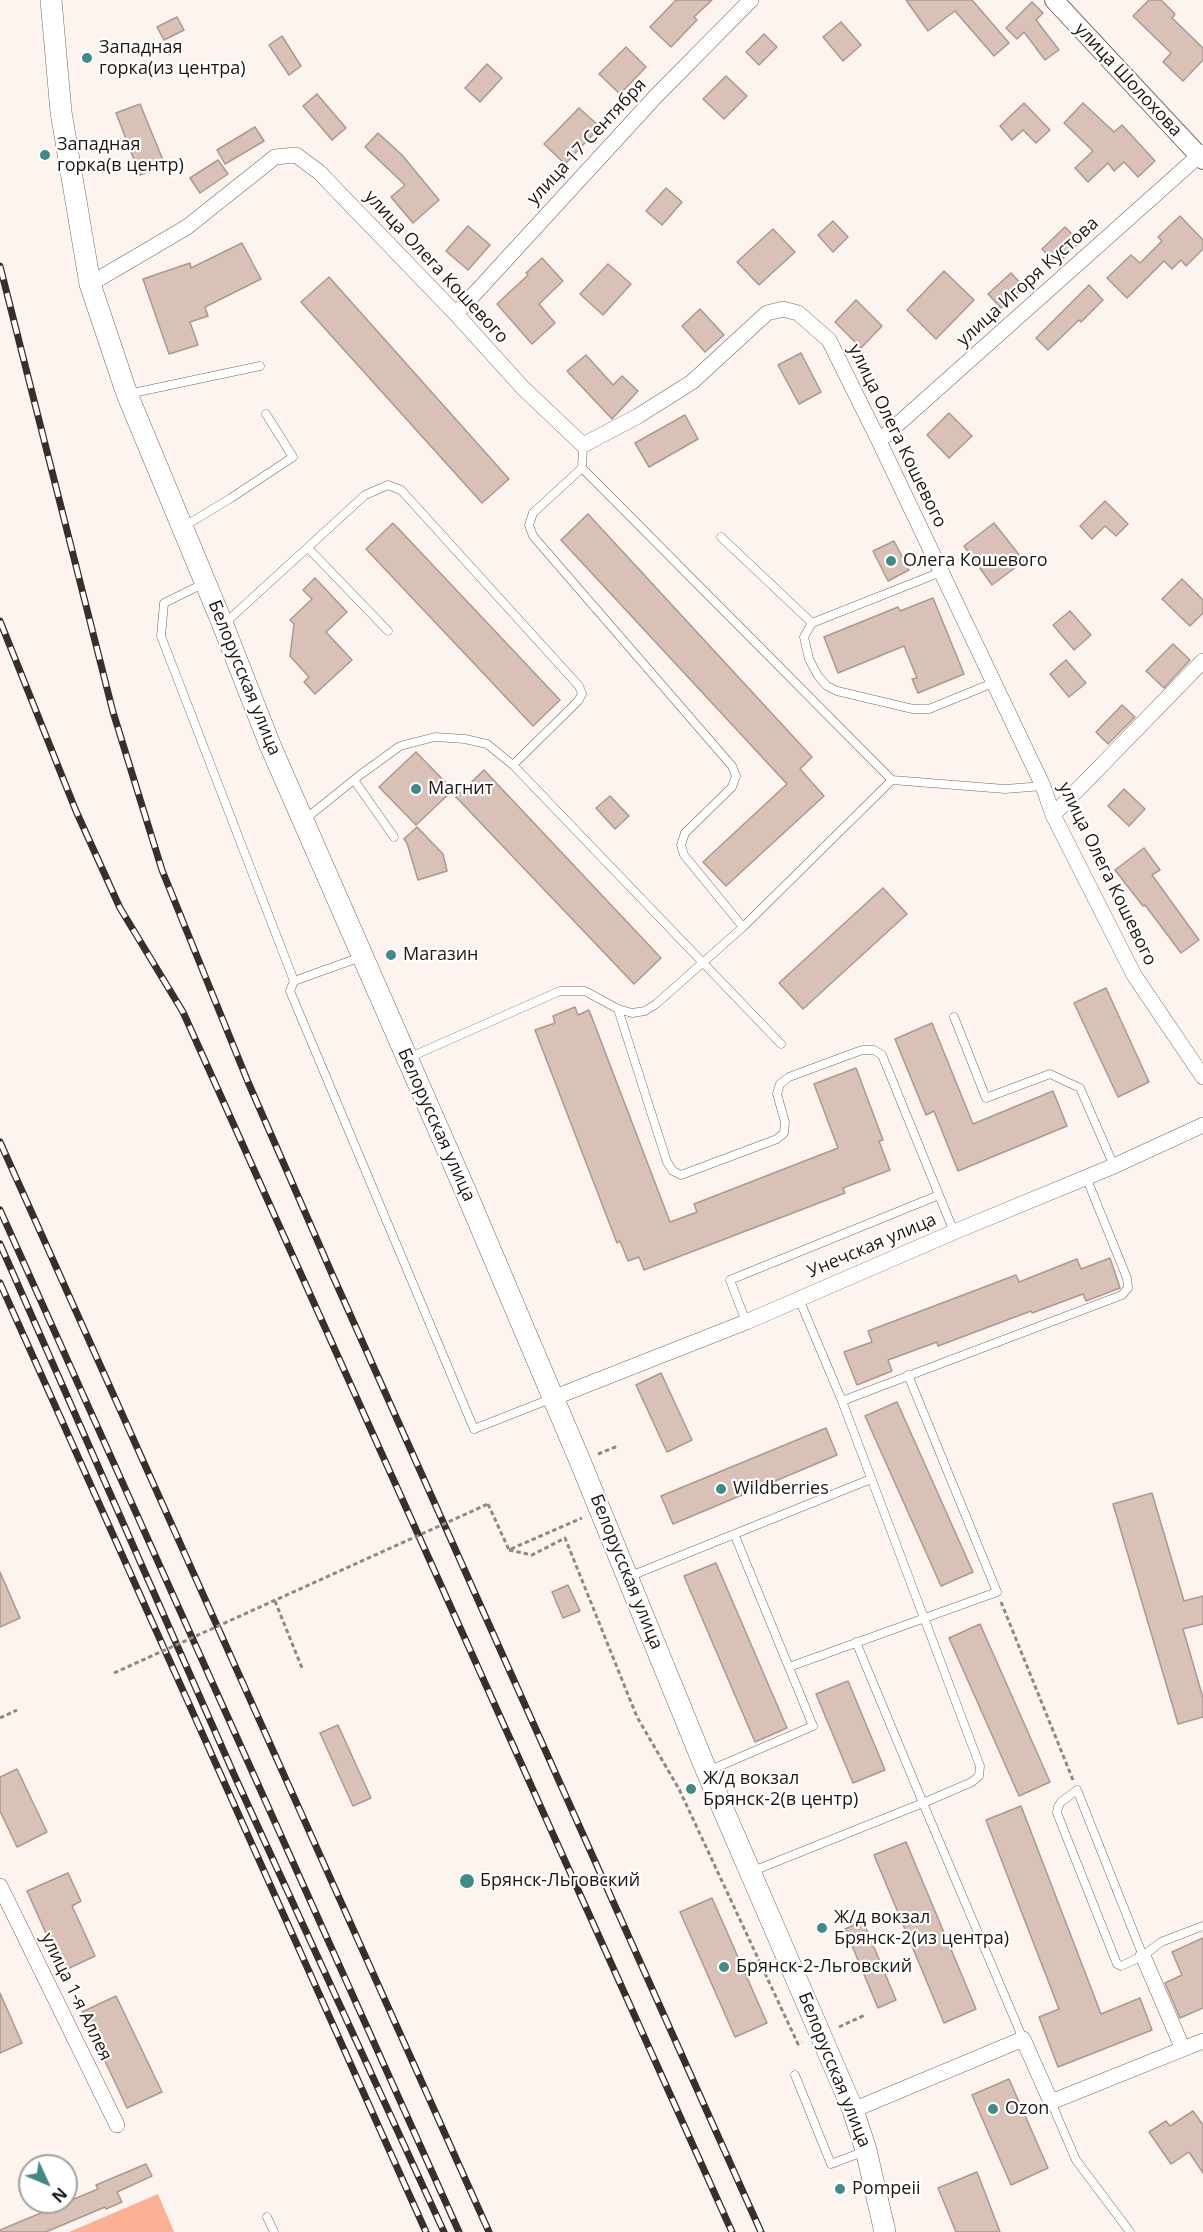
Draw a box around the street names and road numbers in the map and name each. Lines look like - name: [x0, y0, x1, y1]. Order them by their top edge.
- street label: улица Шолохова: [1070, 19, 1186, 141]
- street label: улица 17 Сентября: [523, 74, 651, 210]
- street label: улица Олега Кошевого: [359, 186, 513, 348]
- street label: улица Игоря Кустова: [953, 213, 1103, 351]
- street label: улица Олега Кошевого: [843, 341, 951, 531]
- street label: Белорусская улица: [203, 597, 285, 759]
- street label: улица Олега Кошевого: [1053, 779, 1161, 969]
- street label: Белорусская улица: [392, 1045, 480, 1205]
- street label: Унечская улица: [804, 1209, 940, 1283]
- street label: Белорусская улица: [585, 1491, 667, 1653]
- street label: улица 1-я Аллея: [36, 1930, 116, 2064]
- street label: Белорусская улица: [793, 1989, 875, 2151]

